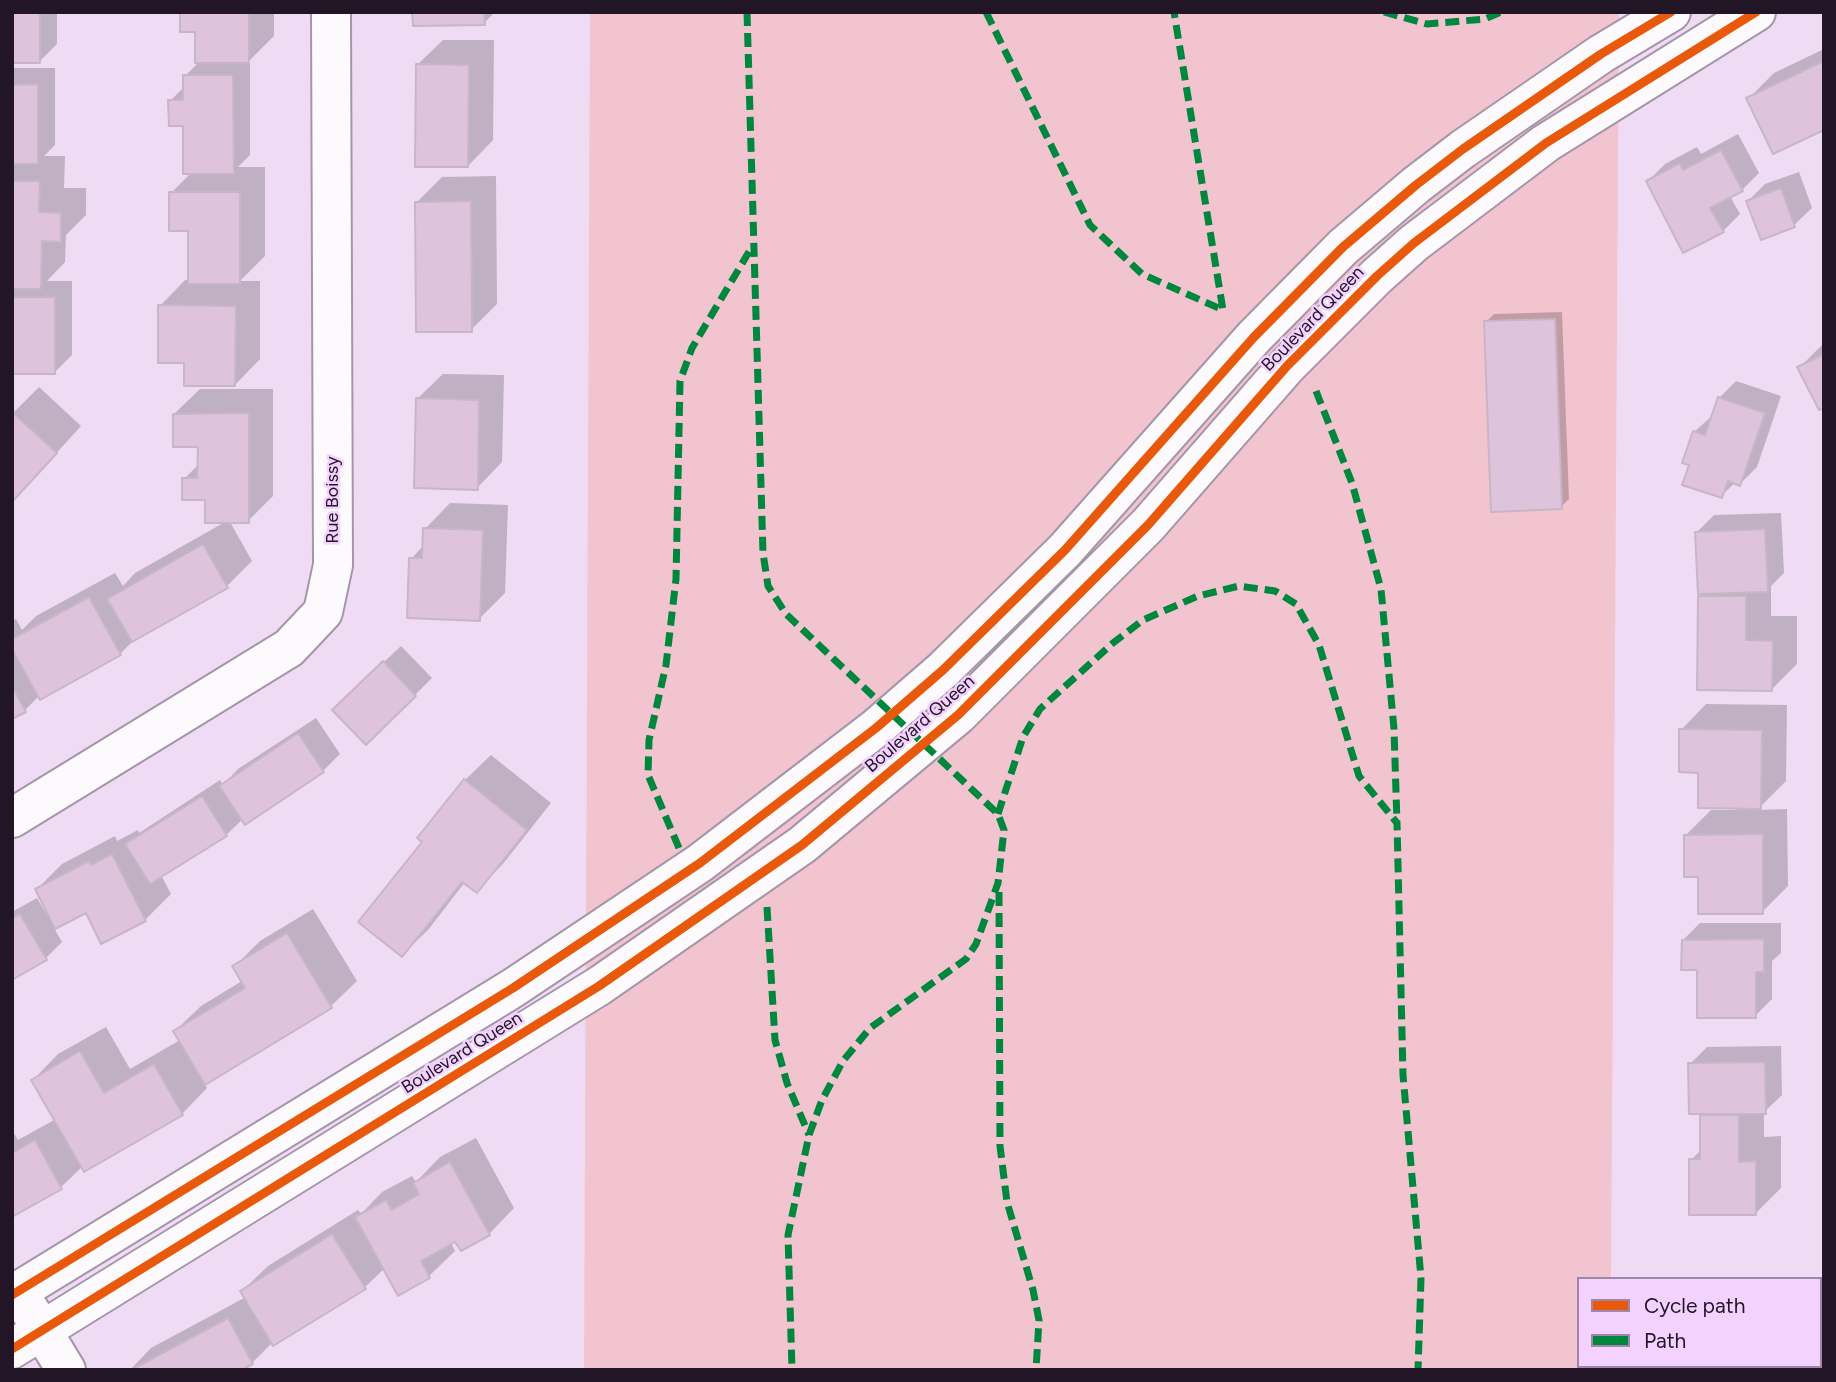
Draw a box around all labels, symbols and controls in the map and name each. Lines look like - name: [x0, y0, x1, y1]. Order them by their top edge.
- street label: Boulevard Queen: [1257, 262, 1369, 376]
- street label: Rue Boissy: [322, 456, 344, 544]
- street label: Boulevard Queen: [861, 671, 979, 777]
- street label: Boulevard Queen: [398, 1007, 526, 1099]
- legend: [1577, 1277, 1822, 1368]
- text: Cycle path: [1644, 1293, 1745, 1318]
- text: Path: [1644, 1328, 1686, 1353]

